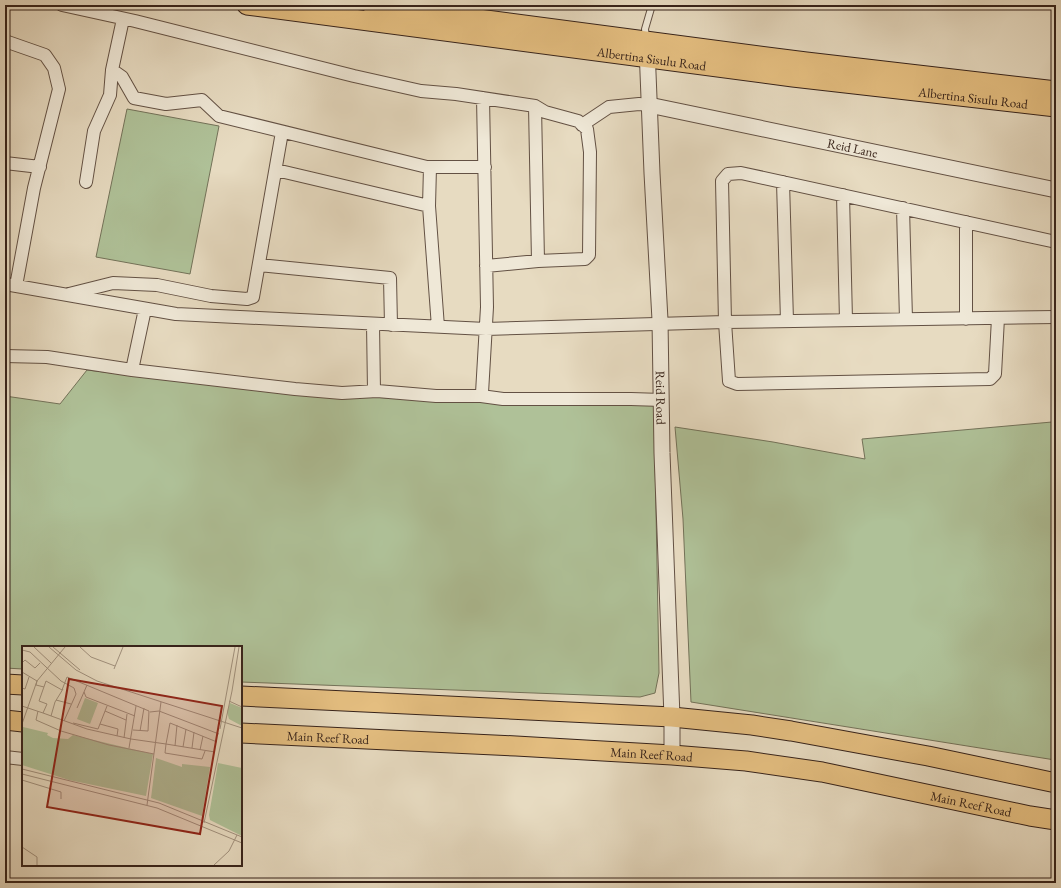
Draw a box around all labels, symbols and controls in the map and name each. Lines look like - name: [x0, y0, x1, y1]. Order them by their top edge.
- street label: Albertina Sisulu Road: [595, 43, 708, 74]
- street label: Albertina Sisulu Road: [916, 83, 1029, 112]
- street label: Reid Lane: [826, 134, 880, 161]
- street label: Reid Road: [652, 371, 670, 425]
- inset map: [22, 646, 242, 866]
- street label: Main Reef Road: [286, 727, 370, 748]
- street label: Main Reef Road: [610, 743, 694, 765]
- street label: Main Reef Road: [929, 787, 1014, 820]

